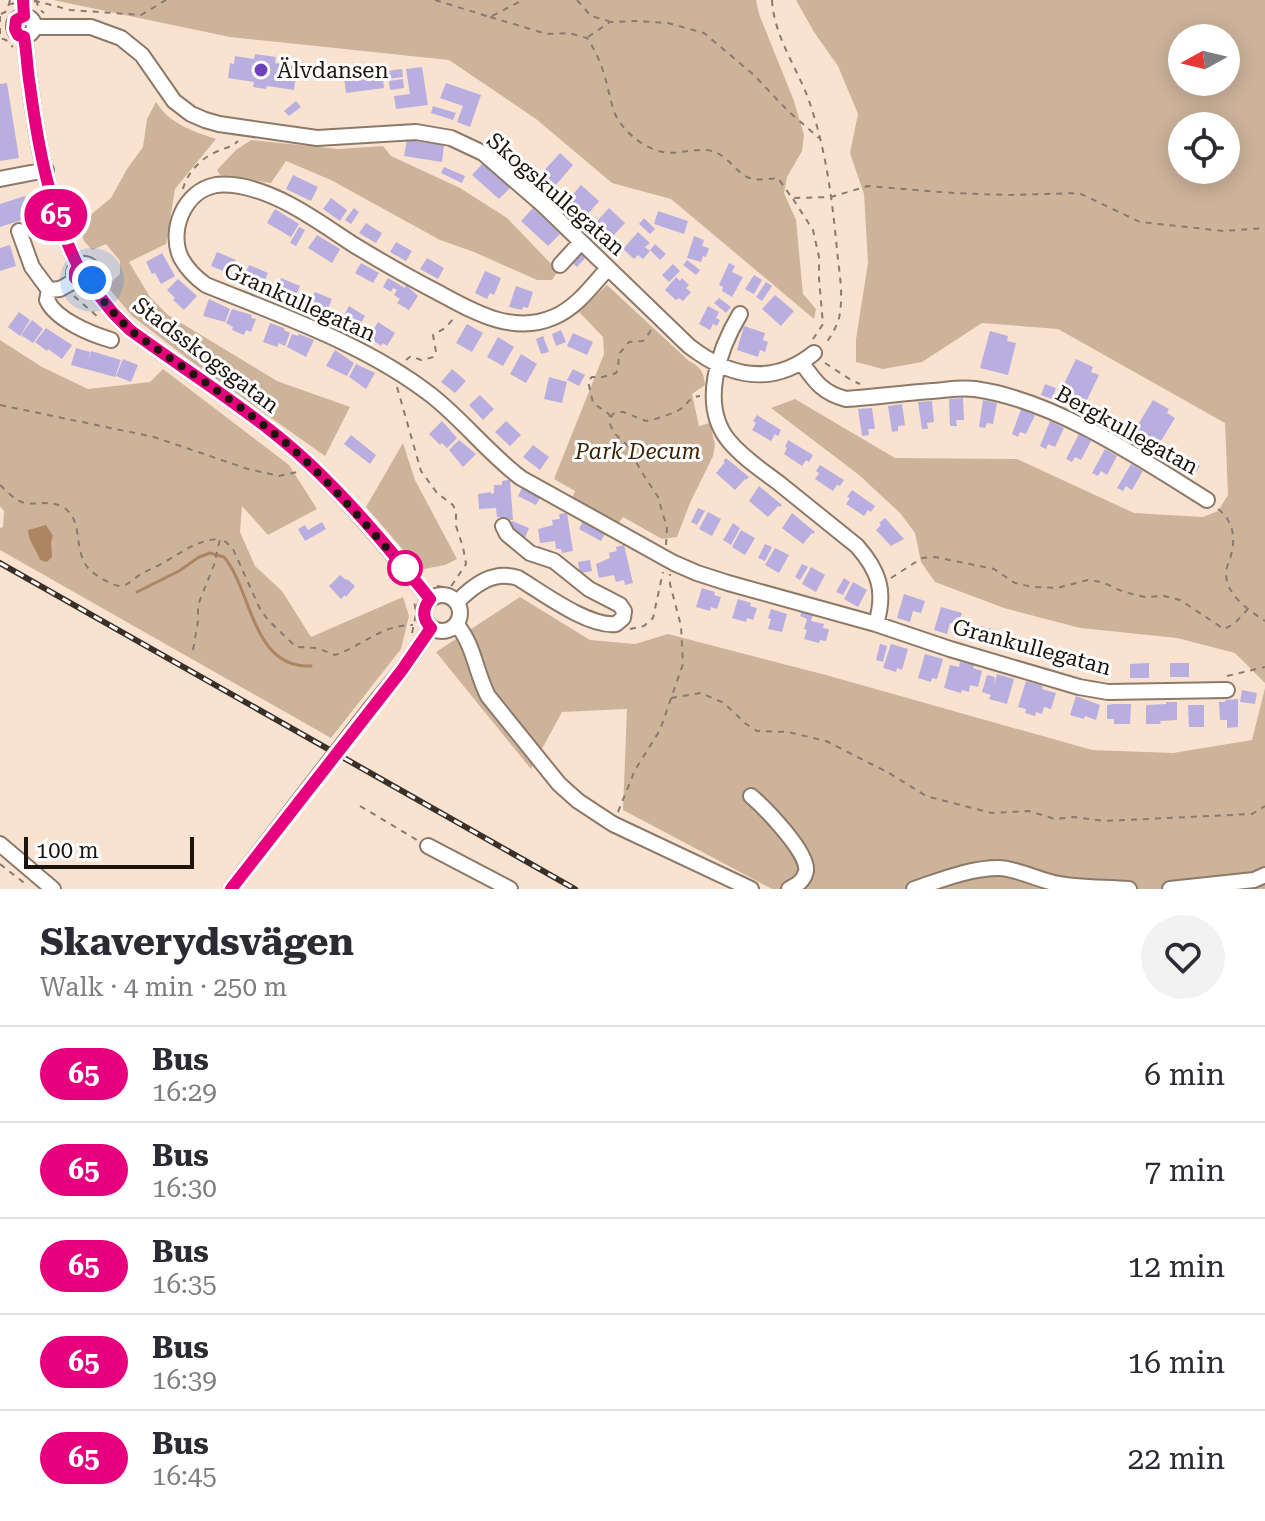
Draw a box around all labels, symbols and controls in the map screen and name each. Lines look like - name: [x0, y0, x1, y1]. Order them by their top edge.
- north arrow: [1168, 24, 1240, 96]
- map controls: [1168, 24, 1240, 184]
- place label: Älvdansen: [277, 57, 389, 83]
- marker: Älvdansen: [252, 61, 270, 79]
- button: locate: [1168, 112, 1240, 184]
- street label: Skogskullegatan: [482, 127, 630, 261]
- line badge: 65: [20, 189, 92, 241]
- text: 65: [40, 198, 72, 231]
- street label: Grankullegatan: [220, 257, 380, 347]
- your location: [72, 260, 112, 300]
- street label: Stadsskogsgatan: [128, 292, 284, 418]
- street label: Bergkullegatan: [1051, 380, 1203, 480]
- park label: Park Decum: [574, 439, 701, 464]
- unlabelled marker: [388, 551, 422, 585]
- street label: Grankullegatan: [950, 614, 1114, 680]
- scale bar: [24, 833, 194, 869]
- text: 100 m: [36, 838, 99, 863]
- button: heart: [1141, 915, 1225, 999]
- text: Skaverydsvägen: [40, 920, 354, 964]
- text: Walk · 4 min · 250 m: [40, 972, 287, 1002]
- text: Bus: [152, 1042, 209, 1077]
- text: 65: [68, 1057, 100, 1090]
- text: 6 min: [1144, 1057, 1225, 1092]
- text: 16:29: [152, 1077, 217, 1107]
- text: Bus: [152, 1138, 209, 1173]
- text: 65: [68, 1153, 100, 1186]
- text: 7 min: [1144, 1153, 1225, 1188]
- text: 16:30: [152, 1173, 217, 1203]
- text: Bus: [152, 1234, 209, 1269]
- text: 65: [68, 1249, 100, 1282]
- text: 12 min: [1128, 1249, 1225, 1284]
- text: 16:35: [152, 1269, 217, 1299]
- text: Bus: [152, 1330, 209, 1365]
- text: 65: [68, 1345, 100, 1378]
- text: 16 min: [1128, 1345, 1225, 1380]
- text: 16:39: [152, 1365, 217, 1395]
- text: Bus: [152, 1426, 209, 1461]
- text: 65: [68, 1441, 100, 1474]
- text: 22 min: [1128, 1441, 1225, 1476]
- text: 16:45: [152, 1461, 217, 1491]

